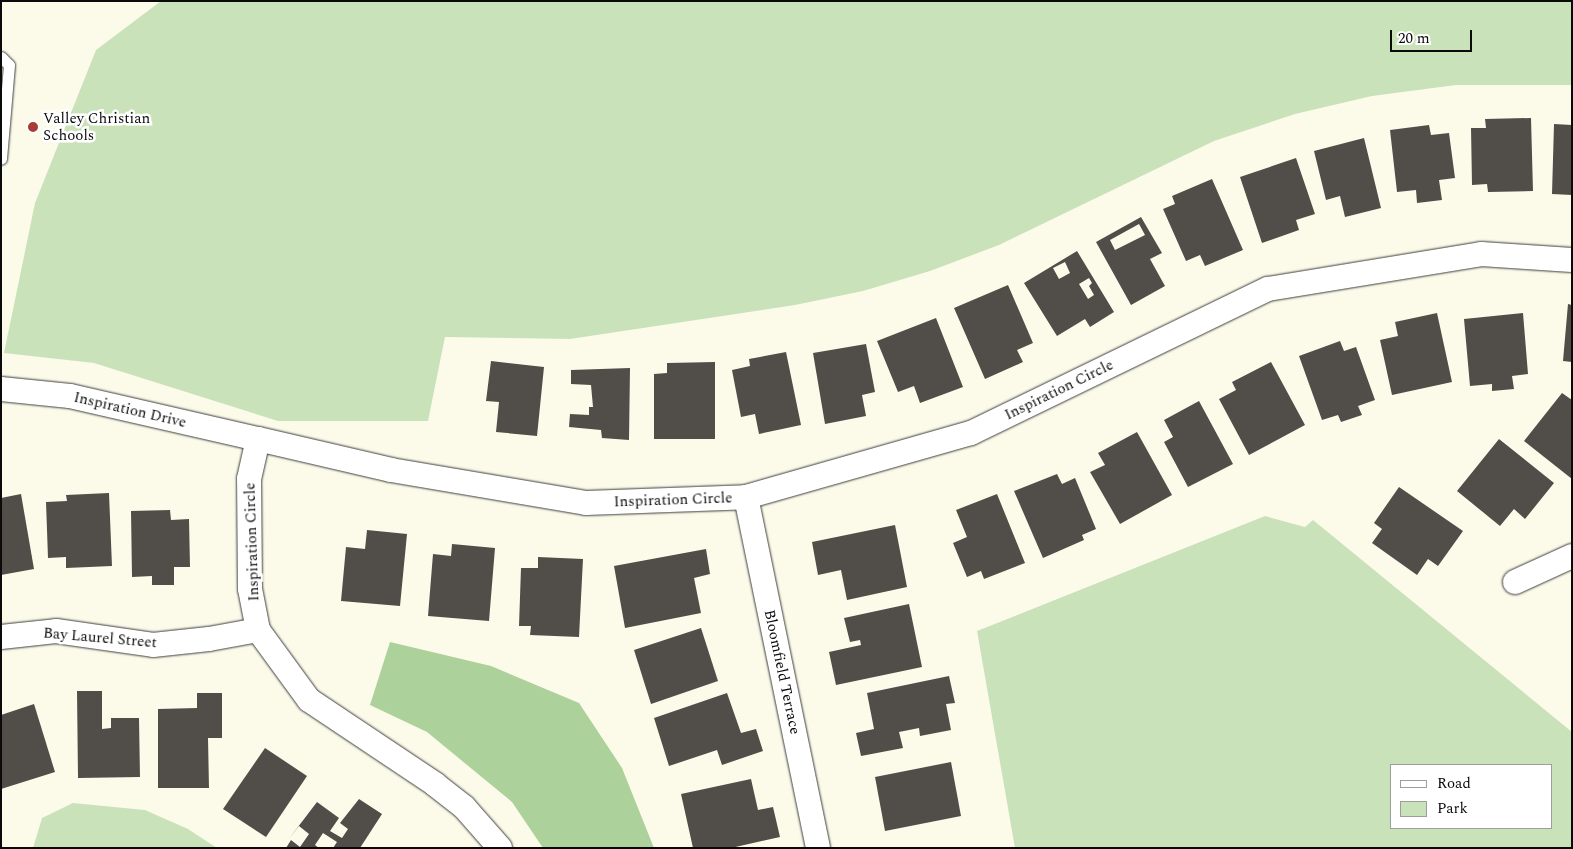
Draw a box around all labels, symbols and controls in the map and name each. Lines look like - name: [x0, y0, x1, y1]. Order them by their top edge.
- scale bar: [1393, 20, 1476, 52]
- text: 20 m: [1398, 27, 1430, 50]
- place label: Valley Christian Schools: [43, 109, 150, 144]
- marker: Valley Christian Schools: [27, 121, 39, 133]
- street label: Inspiration Circle: [1002, 356, 1116, 424]
- street label: Inspiration Drive: [72, 388, 188, 432]
- street label: Inspiration Circle: [241, 482, 263, 602]
- street label: Inspiration Circle: [613, 489, 733, 511]
- street label: Bloomfield Terrace: [760, 608, 804, 736]
- street label: Bay Laurel Street: [42, 624, 158, 652]
- legend: [1390, 764, 1553, 829]
- text: Road: [1437, 772, 1471, 795]
- text: Park: [1437, 797, 1468, 820]

